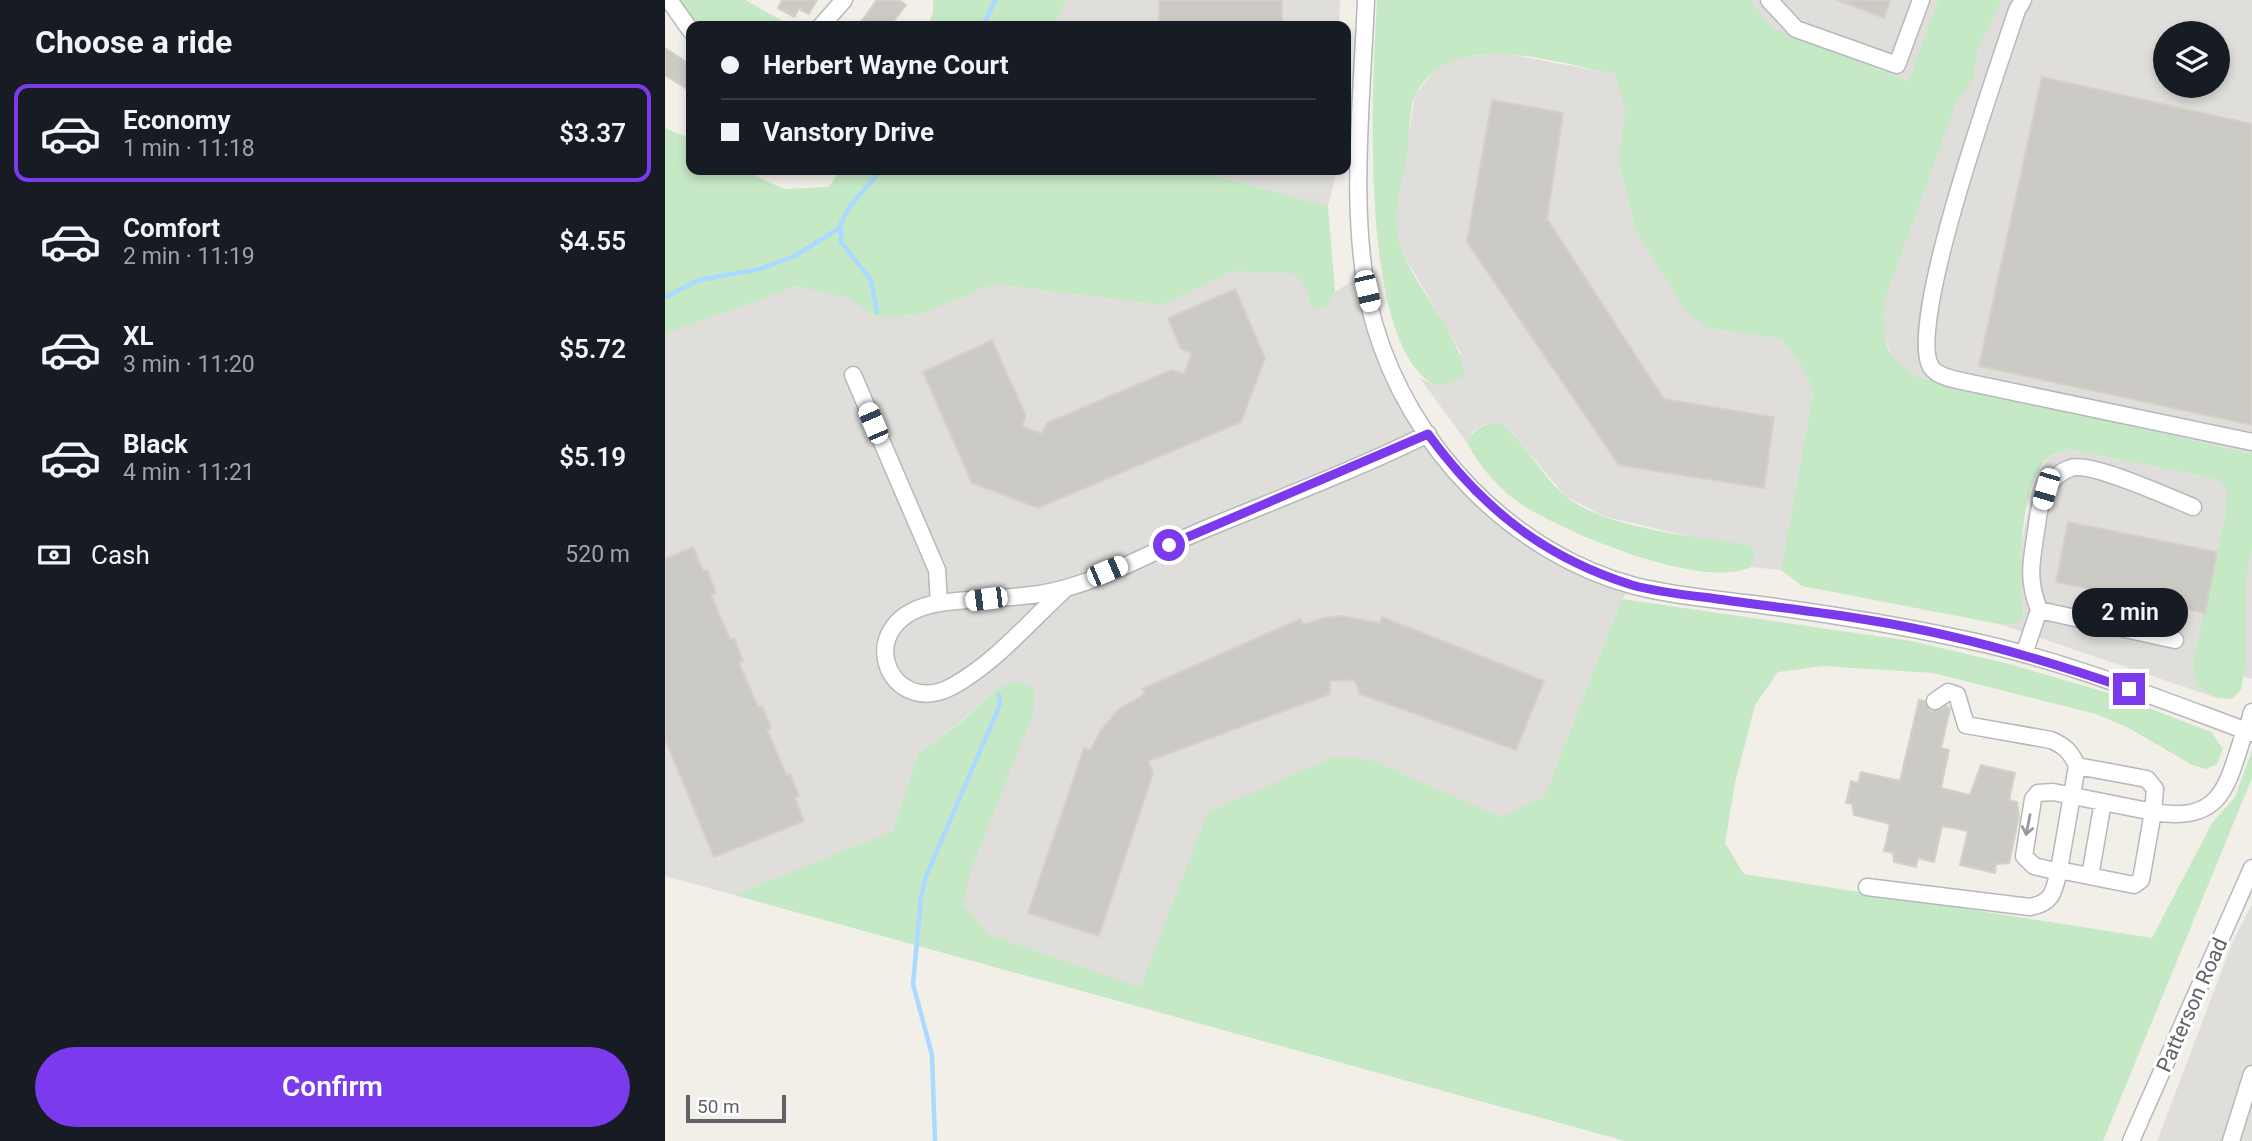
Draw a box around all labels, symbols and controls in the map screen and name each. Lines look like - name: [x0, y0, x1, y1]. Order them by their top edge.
- map controls: [2153, 21, 2230, 98]
- button: layers: [2153, 21, 2230, 98]
- text: Choose a ride: [35, 23, 232, 61]
- text: Herbert Wayne Court: [763, 50, 1008, 80]
- icon: car: [39, 102, 102, 165]
- text: Economy: [123, 105, 230, 135]
- text: Vanstory Drive: [763, 117, 934, 147]
- text: $3.37: [559, 118, 626, 148]
- text: 1 min · 11:18: [123, 135, 255, 162]
- icon: car: [39, 210, 102, 273]
- text: Comfort: [123, 213, 220, 243]
- text: $4.55: [559, 226, 626, 256]
- text: 2 min · 11:19: [123, 243, 255, 270]
- car: [1353, 268, 1382, 314]
- icon: car: [39, 318, 102, 381]
- text: XL: [123, 321, 154, 351]
- text: $5.72: [559, 334, 626, 364]
- text: 3 min · 11:20: [123, 351, 255, 378]
- car: [856, 400, 891, 446]
- icon: car: [39, 426, 102, 489]
- text: Black: [123, 429, 188, 459]
- text: $5.19: [559, 442, 626, 472]
- text: 4 min · 11:21: [123, 459, 255, 486]
- car: [2031, 466, 2062, 512]
- route start: [1153, 529, 1185, 561]
- icon: cash: [35, 536, 73, 574]
- text: Cash: [91, 540, 150, 570]
- text: 520 m: [565, 541, 630, 568]
- car: [1084, 553, 1131, 589]
- car: [964, 586, 1009, 612]
- callout: 2 min: [2071, 588, 2187, 636]
- text: 2 min: [2101, 599, 2159, 626]
- route end: [2113, 673, 2145, 705]
- one-way arrow: [2021, 813, 2035, 836]
- street label: Patterson Road: [2152, 934, 2232, 1076]
- button: Confirm: [35, 1047, 630, 1127]
- scale bar: [686, 1092, 786, 1124]
- text: 50 m: [697, 1095, 740, 1118]

